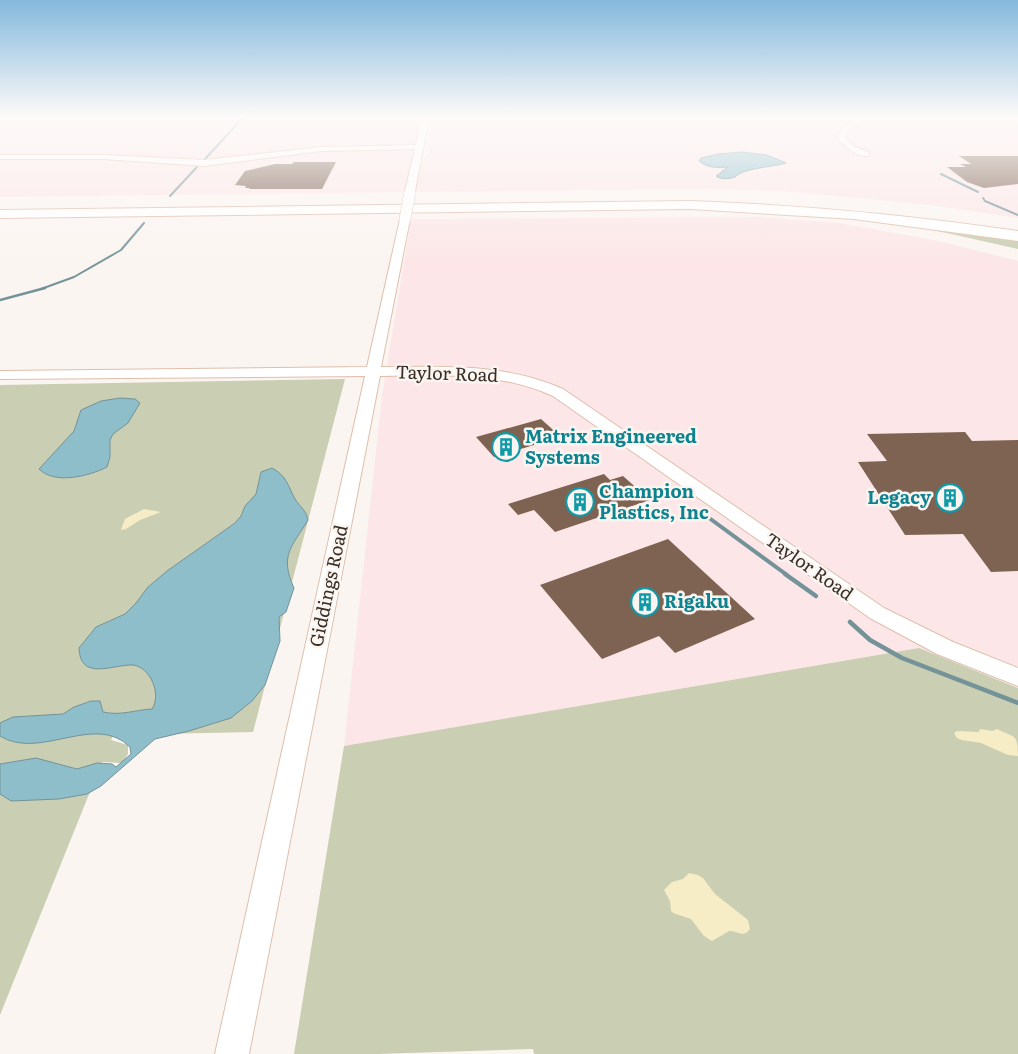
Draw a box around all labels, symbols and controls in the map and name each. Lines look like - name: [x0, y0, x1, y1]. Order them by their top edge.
- street label: Taylor Road: [395, 357, 499, 388]
- place label: Matrix Engineered Systems: [525, 422, 697, 470]
- building icon: Matrix Engineered Systems: [491, 432, 521, 462]
- place label: Champion Plastics, Inc: [599, 477, 709, 525]
- place label: Legacy: [867, 483, 931, 510]
- building icon: Legacy: [935, 483, 965, 513]
- building icon: Champion Plastics, Inc: [565, 487, 595, 517]
- street label: Giddings Road: [301, 522, 354, 649]
- street label: Taylor Road: [760, 525, 860, 606]
- building icon: Rigaku: [630, 587, 660, 617]
- place label: Rigaku: [664, 587, 729, 614]

